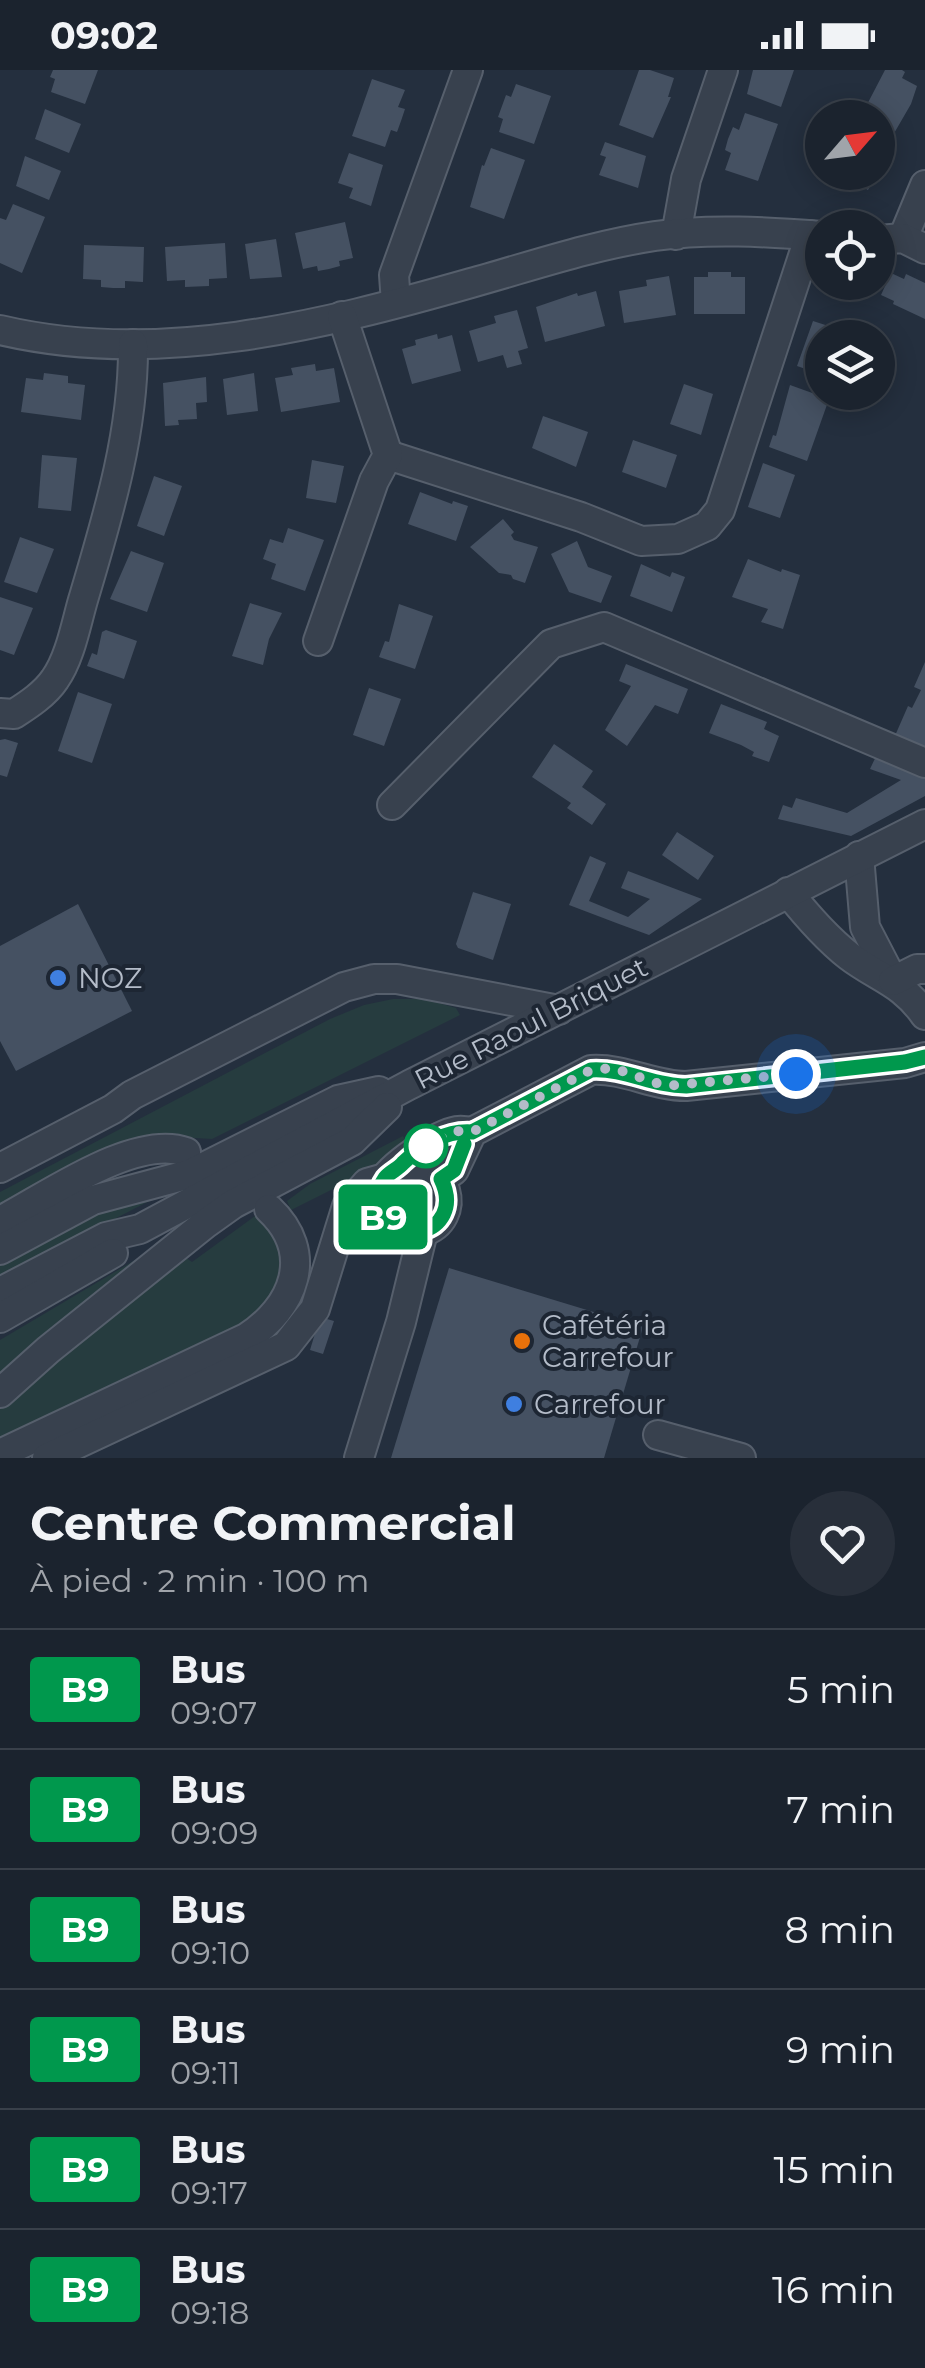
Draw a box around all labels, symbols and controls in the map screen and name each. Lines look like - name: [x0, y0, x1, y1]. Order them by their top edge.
- text: 09:02: [50, 12, 158, 59]
- north arrow: [805, 100, 895, 190]
- map controls: [805, 100, 895, 410]
- button: locate: [805, 210, 895, 300]
- button: layers: [805, 320, 895, 410]
- street label: Rue Raoul Briquet: [409, 950, 653, 1096]
- place label: NOZ: [78, 961, 142, 995]
- marker: NOZ: [47, 967, 69, 989]
- your location: [771, 1049, 821, 1099]
- unlabelled marker: [405, 1125, 447, 1167]
- line badge: B9: [338, 1184, 428, 1250]
- text: B9: [358, 1196, 408, 1239]
- place label: Cafétéria Carrefour: [542, 1308, 674, 1374]
- marker: Cafétéria Carrefour: [511, 1330, 533, 1352]
- place label: Carrefour: [534, 1387, 666, 1421]
- marker: Carrefour: [503, 1393, 525, 1415]
- button: heart: [790, 1491, 895, 1596]
- text: Centre Commercial: [30, 1494, 516, 1552]
- text: À pied · 2 min · 100 m: [30, 1561, 369, 1600]
- text: Bus: [170, 1646, 245, 1693]
- text: 5 min: [787, 1666, 895, 1713]
- text: B9: [60, 1668, 110, 1711]
- text: 09:07: [170, 1693, 257, 1732]
- text: Bus: [170, 1766, 245, 1813]
- text: 7 min: [786, 1786, 895, 1833]
- text: B9: [60, 1788, 110, 1831]
- text: 09:09: [170, 1813, 258, 1852]
- text: Bus: [170, 1886, 245, 1933]
- text: 8 min: [785, 1906, 895, 1953]
- text: B9: [60, 1908, 110, 1951]
- text: 09:10: [170, 1933, 250, 1972]
- text: Bus: [170, 2006, 245, 2053]
- text: 9 min: [786, 2026, 895, 2073]
- text: B9: [60, 2028, 110, 2071]
- text: 09:11: [170, 2053, 241, 2092]
- text: Bus: [170, 2126, 245, 2173]
- text: 15 min: [774, 2146, 895, 2193]
- text: B9: [60, 2148, 110, 2191]
- text: 09:17: [170, 2173, 248, 2212]
- text: Bus: [170, 2246, 245, 2293]
- text: 16 min: [772, 2266, 895, 2313]
- text: B9: [60, 2268, 110, 2311]
- text: 09:18: [170, 2293, 249, 2332]

